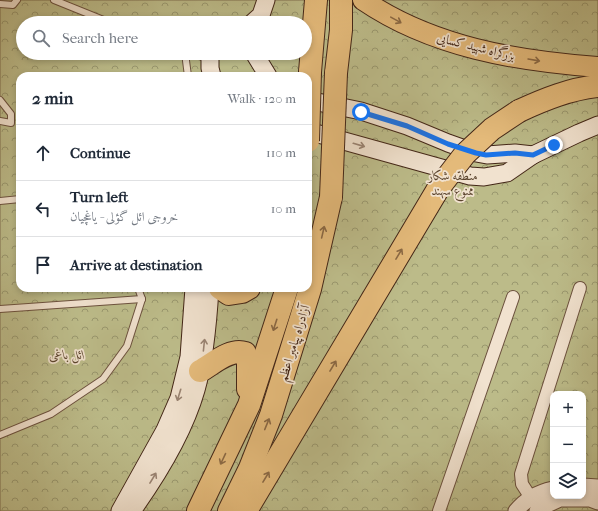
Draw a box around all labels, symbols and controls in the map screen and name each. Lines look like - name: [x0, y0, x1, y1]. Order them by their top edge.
- search box: [16, 16, 312, 60]
- one-way arrow: [390, 16, 402, 24]
- icon: search: [30, 27, 52, 49]
- text: Search here: [62, 29, 138, 47]
- street label: بزرگراه شهید کسایی: [435, 29, 517, 65]
- one-way arrow: [527, 56, 540, 64]
- text: 2 min: [32, 88, 73, 108]
- text: Walk · 120 m: [228, 91, 296, 106]
- route start: [352, 103, 370, 121]
- route end: [545, 136, 563, 154]
- icon: ahead: [32, 142, 54, 164]
- one-way arrow: [352, 142, 365, 149]
- text: Continue: [70, 144, 130, 162]
- text: 110 m: [266, 145, 296, 160]
- park label: منطقه شکار ممنوع سهند: [427, 168, 478, 202]
- text: Turn left: [70, 188, 128, 206]
- icon: left: [32, 198, 54, 220]
- text: 10 m: [271, 201, 296, 216]
- text: خروجی ائل گؤلی - یاغچیان: [70, 209, 178, 224]
- one-way arrow: [320, 226, 328, 239]
- one-way arrow: [396, 248, 404, 260]
- icon: arrive: [32, 254, 54, 276]
- text: Arrive at destination: [70, 256, 202, 274]
- street label: آزادراه پیامبر اعظم: [275, 302, 317, 385]
- one-way arrow: [271, 319, 278, 332]
- one-way arrow: [201, 339, 208, 352]
- park label: ائل باغی: [49, 347, 85, 364]
- one-way arrow: [329, 360, 337, 372]
- one-way arrow: [175, 389, 182, 402]
- map controls: [550, 391, 586, 499]
- button: +: [550, 391, 586, 427]
- one-way arrow: [264, 419, 272, 431]
- button: −: [550, 427, 586, 463]
- one-way arrow: [219, 453, 226, 465]
- button: layers: [550, 463, 586, 499]
- one-way arrow: [263, 471, 271, 483]
- one-way arrow: [149, 473, 157, 484]

